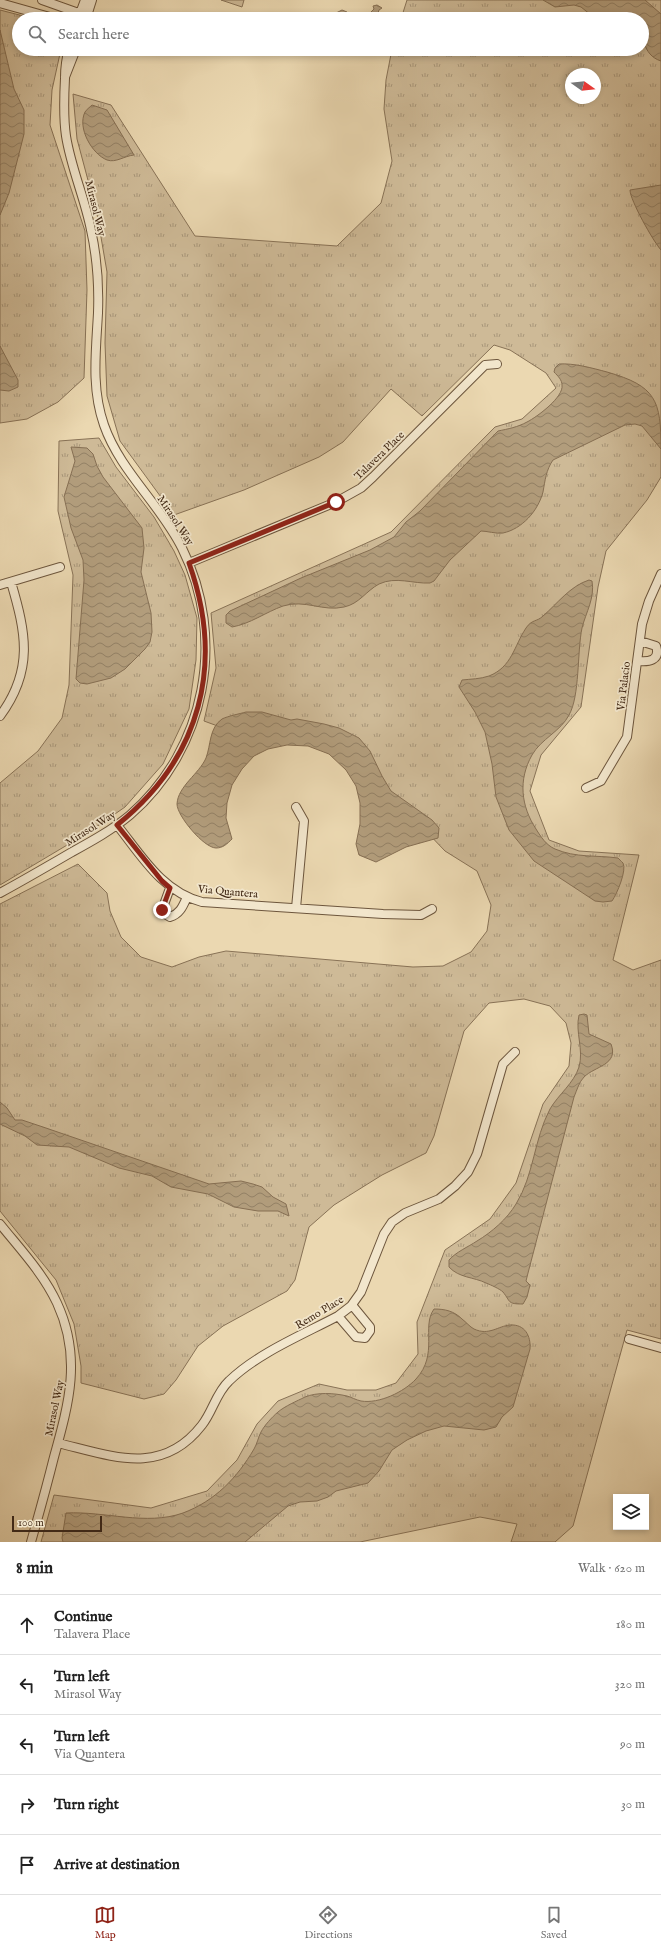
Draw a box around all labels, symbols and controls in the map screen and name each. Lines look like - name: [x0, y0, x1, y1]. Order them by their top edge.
- search box: [12, 12, 649, 56]
- icon: search: [26, 23, 48, 45]
- text: Search here: [58, 25, 129, 44]
- north arrow: [565, 68, 601, 104]
- street label: Mirasol Way: [81, 179, 109, 238]
- street label: Talavera Place: [352, 428, 408, 483]
- street label: Mirasol Way: [154, 493, 197, 549]
- route start: [327, 493, 345, 511]
- street label: Via Palacio: [614, 661, 634, 713]
- street label: Mirasol Way: [63, 807, 119, 850]
- street label: Via Quantera: [196, 882, 259, 902]
- route end: [153, 901, 171, 919]
- street label: Remo Place: [293, 1293, 346, 1333]
- street label: Mirasol Way: [42, 1378, 68, 1438]
- map controls: [613, 1494, 649, 1530]
- button: layers: [613, 1494, 649, 1530]
- scale bar: [12, 1514, 102, 1533]
- text: 100 m: [18, 1516, 44, 1530]
- text: 8 min: [16, 1558, 53, 1579]
- text: Walk · 620 m: [578, 1560, 645, 1577]
- text: Continue: [54, 1607, 112, 1626]
- icon: ahead: [16, 1614, 38, 1636]
- text: 180 m: [616, 1616, 645, 1633]
- text: Talavera Place: [54, 1626, 130, 1643]
- text: Turn left: [54, 1667, 110, 1686]
- icon: left: [16, 1674, 38, 1696]
- text: 320 m: [615, 1676, 645, 1693]
- text: Mirasol Way: [54, 1686, 122, 1703]
- text: Turn left: [54, 1727, 110, 1746]
- icon: left: [16, 1734, 38, 1756]
- text: 90 m: [620, 1736, 645, 1753]
- text: Via Quantera: [54, 1746, 125, 1763]
- icon: right: [16, 1794, 38, 1816]
- text: Turn right: [54, 1795, 119, 1814]
- text: 30 m: [621, 1796, 645, 1813]
- icon: arrive: [16, 1854, 38, 1876]
- text: Arrive at destination: [54, 1855, 180, 1874]
- tab: Map: [94, 1904, 116, 1942]
- tab: Directions: [305, 1904, 352, 1942]
- tab: Saved: [541, 1904, 567, 1942]

